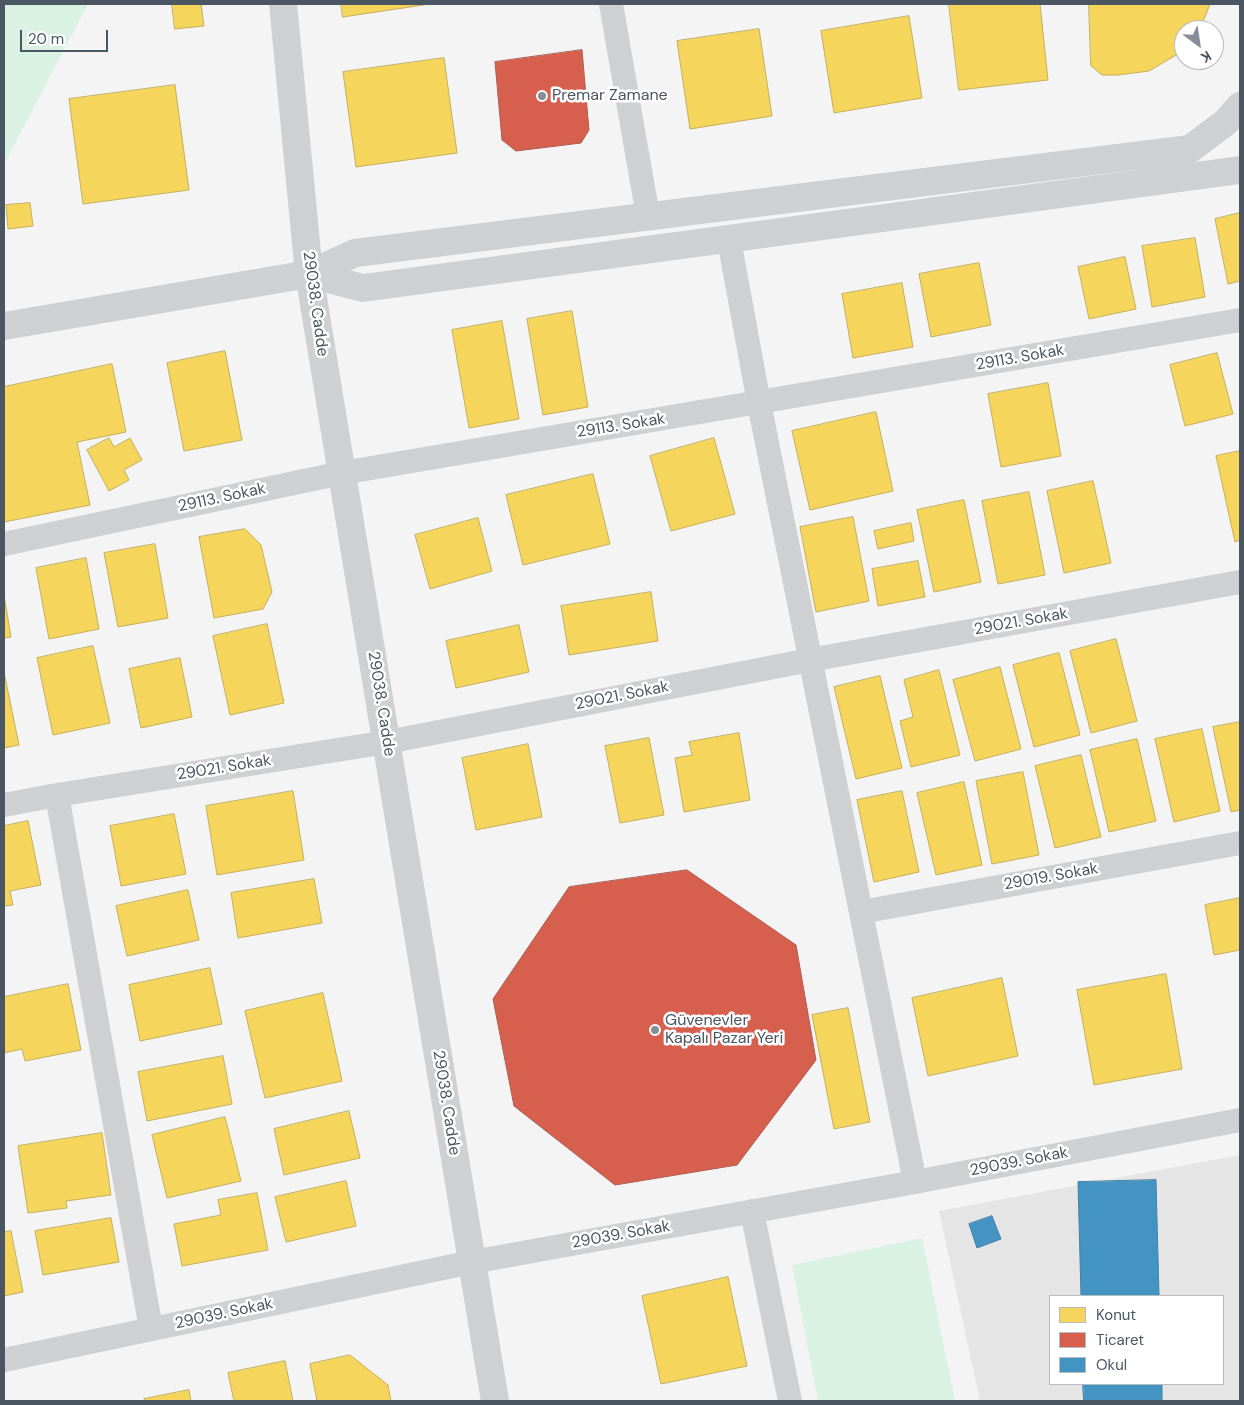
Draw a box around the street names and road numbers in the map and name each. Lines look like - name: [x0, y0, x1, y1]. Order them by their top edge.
- street label: 29038. Cadde: [298, 250, 332, 358]
- street label: 29113. Sokak: [974, 341, 1066, 375]
- street label: 29113. Sokak: [575, 410, 667, 442]
- street label: 29113. Sokak: [176, 479, 268, 517]
- street label: 29021. Sokak: [973, 604, 1069, 640]
- street label: 29038. Cadde: [363, 650, 399, 758]
- street label: 29021. Sokak: [574, 678, 670, 714]
- street label: 29021. Sokak: [176, 751, 272, 785]
- street label: 29019. Sokak: [1002, 859, 1100, 895]
- street label: 29038. Cadde: [428, 1049, 464, 1157]
- street label: 29039. Sokak: [968, 1143, 1070, 1181]
- street label: 29039. Sokak: [570, 1217, 672, 1253]
- street label: 29039. Sokak: [173, 1294, 275, 1334]

